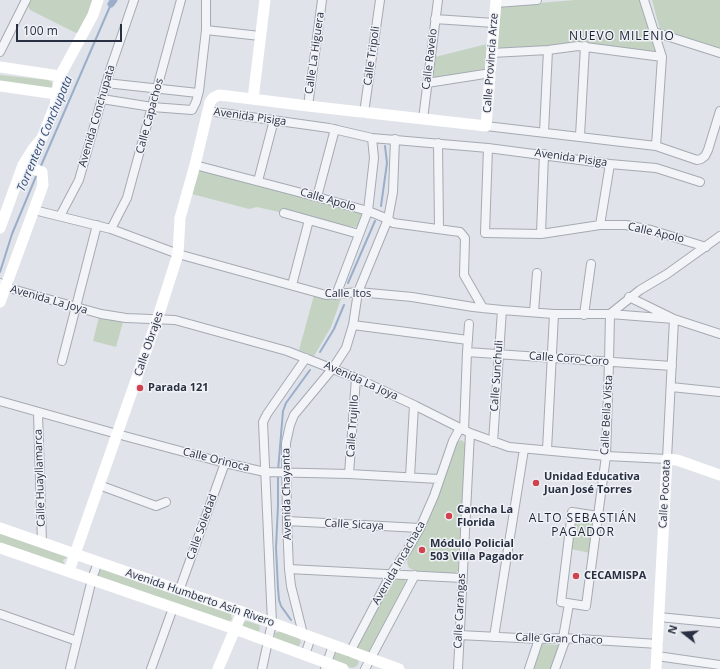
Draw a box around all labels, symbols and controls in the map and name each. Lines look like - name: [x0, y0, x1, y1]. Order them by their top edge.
- street label: Calle La Higuera: [303, 11, 327, 95]
- street label: Calle Provincia Arze: [481, 13, 501, 113]
- scale bar: [18, 16, 124, 42]
- text: 100 m: [23, 22, 58, 39]
- street label: Calle Tripoli: [361, 25, 383, 87]
- street label: Calle Ravelo: [420, 28, 440, 90]
- district label: NUEVO MILENIO: [569, 30, 675, 44]
- street label: Avenida Conchupata: [76, 63, 118, 169]
- water label: Torrentera Conchupata: [14, 74, 76, 194]
- street label: Calle Capachos: [134, 77, 166, 155]
- street label: Avenida Pisiga: [213, 105, 287, 129]
- street label: Avenida Pisiga: [534, 146, 608, 170]
- street label: Calle Apolo: [299, 186, 357, 214]
- street label: Calle Apolo: [627, 220, 685, 246]
- street label: Avenida La Joya: [9, 283, 89, 317]
- street label: Calle Itos: [325, 287, 371, 301]
- street label: Calle Obrajes: [132, 310, 166, 378]
- street label: Calle Sunchuli: [488, 340, 506, 412]
- street label: Calle Coro-Coro: [528, 350, 610, 368]
- street label: Avenida La Joya: [322, 359, 400, 403]
- street label: Calle Bella Vista: [598, 375, 616, 455]
- place label: Parada 121: [148, 381, 209, 395]
- marker: Parada 121: [135, 383, 145, 393]
- street label: Calle Trujillo: [344, 394, 362, 458]
- street label: Calle Huayllamarca: [32, 429, 48, 527]
- street label: Calle Orinoca: [181, 445, 251, 475]
- street label: Avenida Chayanta: [280, 448, 294, 540]
- street label: Calle Pocoata: [657, 459, 673, 529]
- place label: Unidad Educativa Juan José Torres: [544, 470, 640, 496]
- marker: Unidad Educativa Juan José Torres: [531, 478, 541, 488]
- street label: Calle Soledad: [184, 492, 220, 562]
- place label: Cancha La Florida: [457, 503, 513, 529]
- marker: Cancha La Florida: [444, 511, 454, 521]
- district label: ALTO SEBASTIÁN PAGADOR: [529, 512, 637, 540]
- street label: Calle Sicaya: [324, 517, 384, 533]
- street label: Avenida Incachaca: [370, 519, 428, 607]
- place label: Módulo Policial 503 Villa Pagador: [430, 537, 524, 563]
- marker: Módulo Policial 503 Villa Pagador: [417, 545, 427, 555]
- street label: Avenida Humberto Asín Rivero: [124, 566, 276, 630]
- place label: CECAMISPA: [584, 569, 646, 583]
- marker: CECAMISPA: [571, 571, 581, 581]
- street label: Calle Carangas: [451, 573, 469, 649]
- north arrow: [664, 613, 704, 653]
- text: N: [664, 623, 681, 636]
- street label: Calle Gran Chaco: [515, 631, 603, 647]

